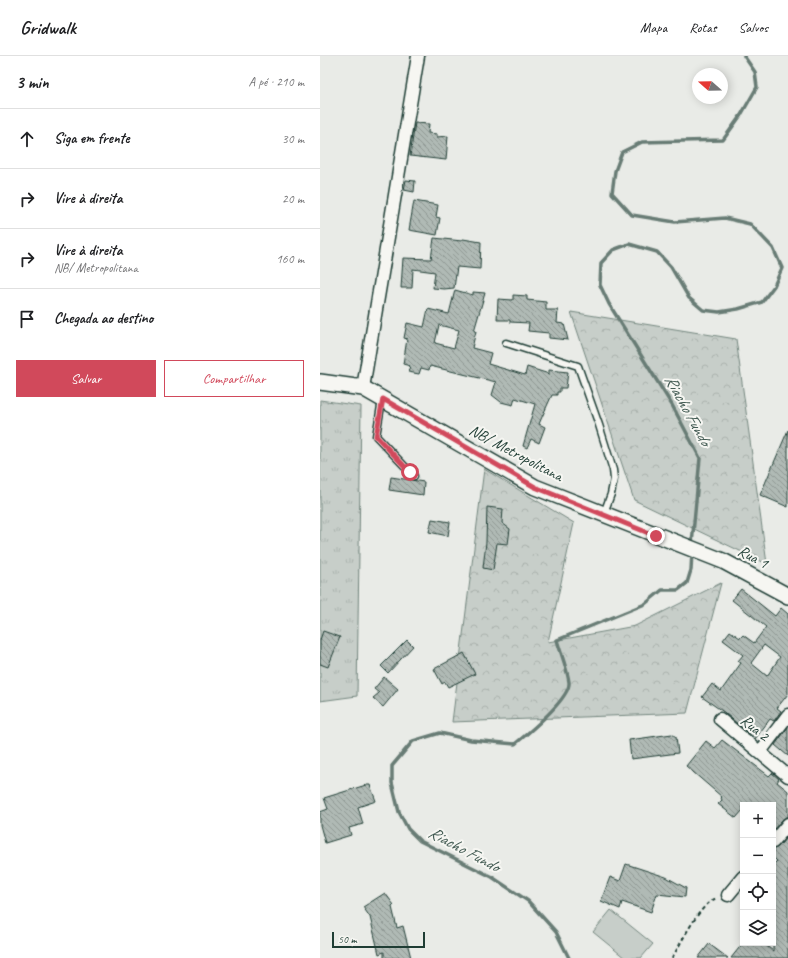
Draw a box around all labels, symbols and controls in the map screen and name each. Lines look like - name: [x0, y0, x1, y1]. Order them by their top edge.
- text: Gridwalk: [20, 16, 76, 40]
- text: Mapa: [640, 19, 667, 36]
- text: Rotas: [689, 19, 717, 36]
- text: Salvos: [739, 19, 768, 36]
- north arrow: [692, 68, 728, 104]
- text: 3 min: [16, 72, 49, 93]
- text: A pé · 210 m: [248, 74, 304, 90]
- icon: ahead: [16, 128, 38, 150]
- text: Siga em frente: [54, 129, 130, 148]
- text: 30 m: [282, 131, 304, 147]
- icon: right: [16, 188, 38, 210]
- text: Vire à direita: [54, 189, 123, 208]
- text: 20 m: [282, 191, 304, 207]
- text: Vire à direita: [54, 241, 123, 260]
- icon: right: [16, 248, 38, 270]
- text: 160 m: [276, 251, 304, 267]
- text: NB/ Metropolitana: [54, 260, 138, 276]
- icon: arrive: [16, 308, 38, 330]
- text: Chegada ao destino: [54, 309, 153, 328]
- button: Salvar: [16, 360, 156, 397]
- button: Compartilhar: [164, 360, 304, 397]
- water label: Riacho Fundo: [660, 371, 717, 451]
- street label: NB/ Metropolitana: [466, 420, 568, 487]
- route start: [401, 463, 419, 481]
- route end: [647, 527, 665, 545]
- street label: Rua 1: [734, 541, 772, 574]
- street label: Rua 2: [736, 710, 775, 747]
- map controls: [740, 802, 776, 946]
- button: +: [740, 802, 776, 838]
- water label: Riacho Fundo: [425, 822, 506, 878]
- button: −: [740, 838, 776, 874]
- button: locate: [740, 874, 776, 910]
- button: layers: [740, 910, 776, 946]
- scale bar: [332, 930, 425, 949]
- text: 50 m: [338, 932, 357, 946]

